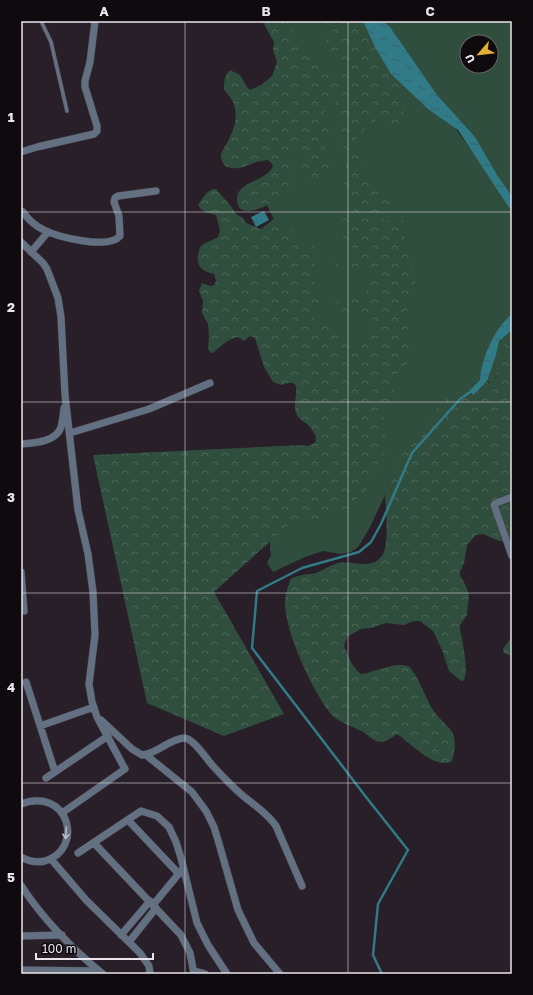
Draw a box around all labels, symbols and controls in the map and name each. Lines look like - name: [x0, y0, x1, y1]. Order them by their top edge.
- text: A: [99, 3, 109, 19]
- text: B: [261, 3, 271, 19]
- text: C: [425, 3, 435, 19]
- north arrow: [459, 34, 499, 74]
- text: U: [462, 52, 477, 66]
- text: 1: [8, 109, 15, 125]
- text: 2: [7, 299, 15, 315]
- text: 3: [7, 489, 15, 505]
- text: 4: [7, 679, 15, 695]
- one-way arrow: [63, 826, 70, 839]
- text: 5: [7, 869, 15, 885]
- scale bar: [36, 935, 153, 961]
- text: 100 m: [42, 941, 76, 956]

